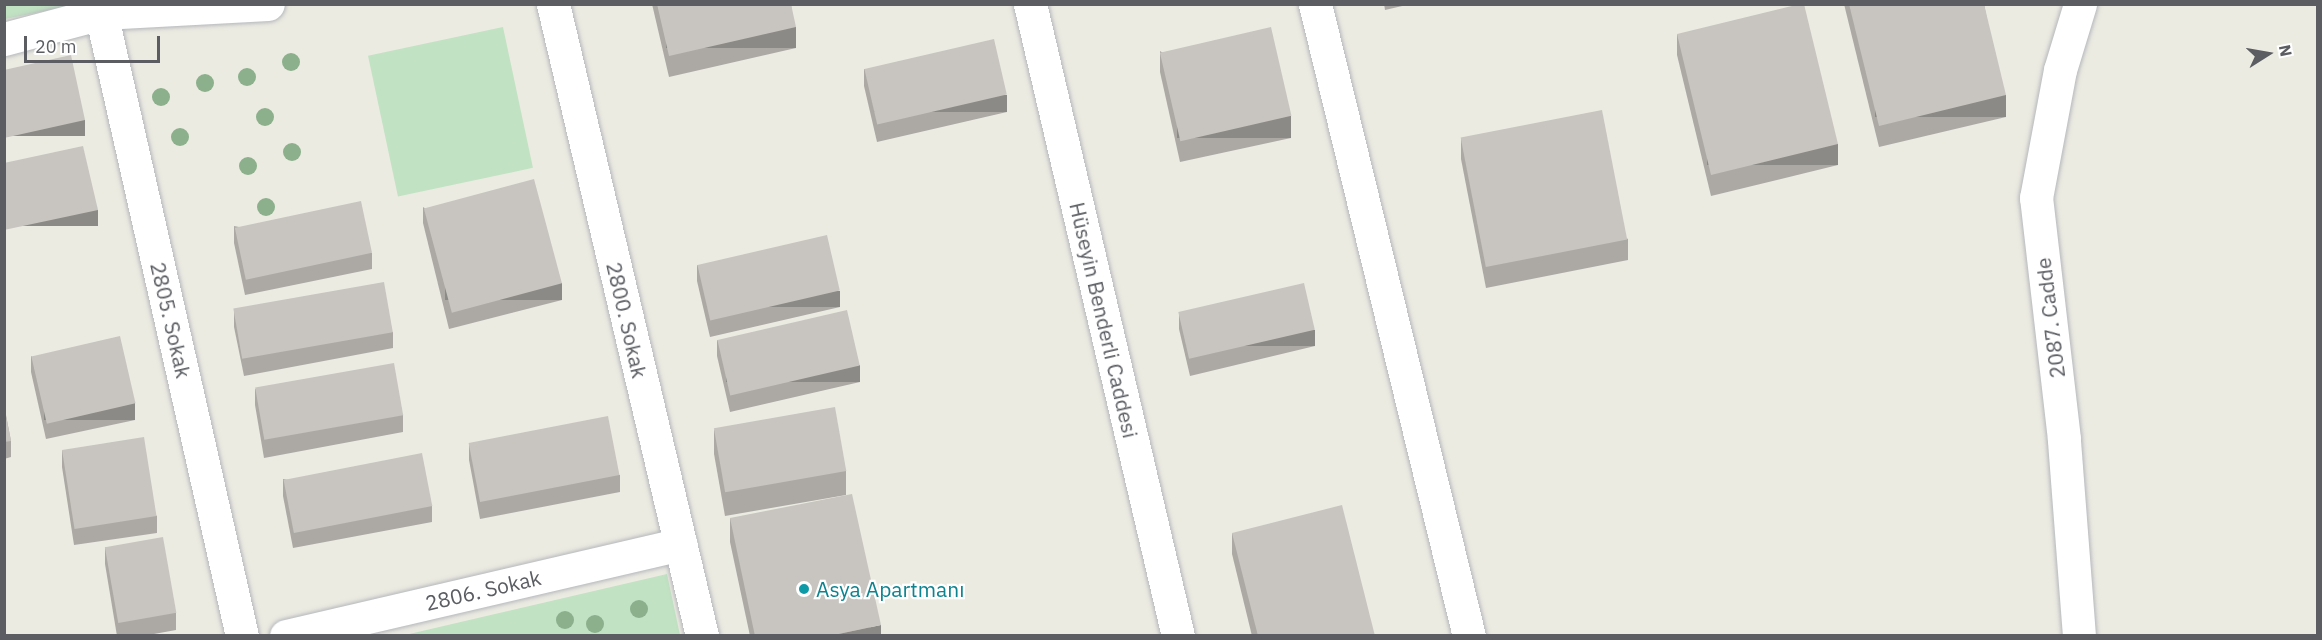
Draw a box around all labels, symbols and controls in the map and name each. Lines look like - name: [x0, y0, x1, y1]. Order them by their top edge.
- scale bar: [27, 24, 164, 62]
- north arrow: [2238, 24, 2298, 84]
- text: 20 m: [35, 35, 77, 58]
- text: N: [2275, 43, 2297, 58]
- street label: Hüseyin Benderli Caddesi: [1065, 200, 1143, 440]
- street label: 2087. Cadde: [2030, 256, 2070, 380]
- street label: 2805. Sokak: [145, 260, 197, 380]
- street label: 2800. Sokak: [601, 260, 653, 380]
- street label: 2806. Sokak: [423, 564, 543, 616]
- place label: Asya Apartmanı: [816, 576, 964, 602]
- marker: Asya Apartmanı: [797, 582, 811, 596]

